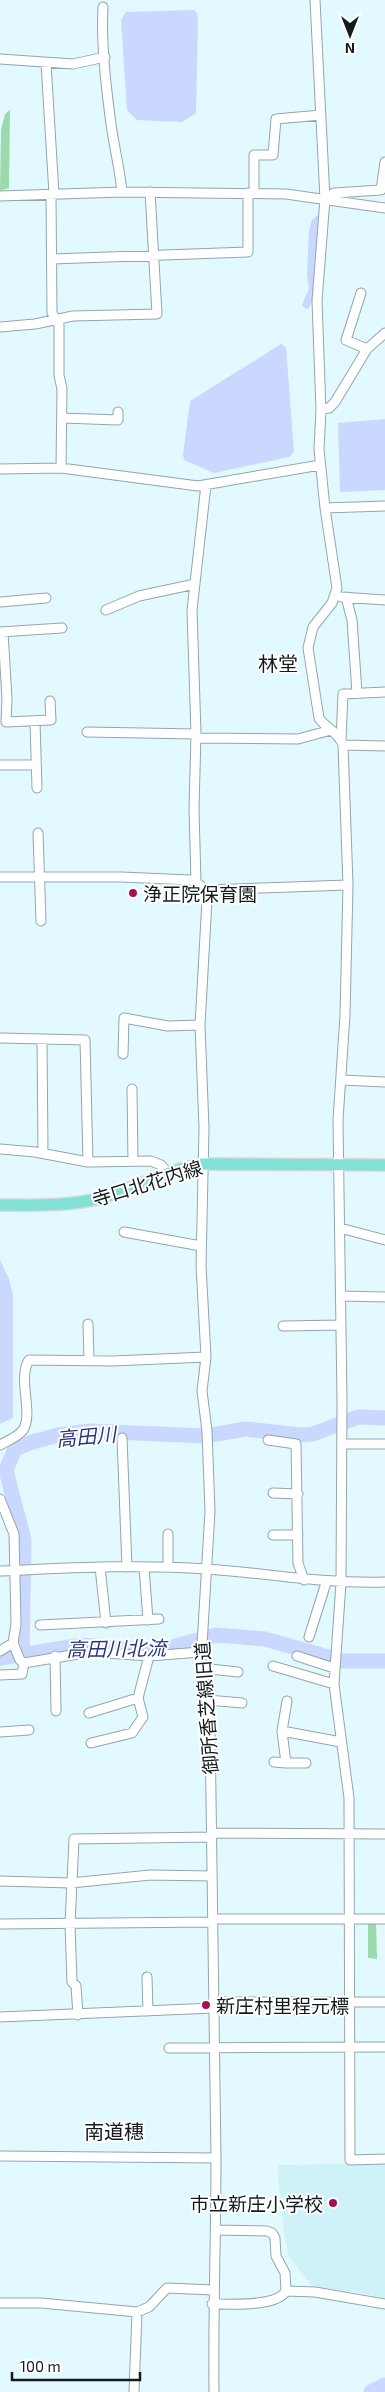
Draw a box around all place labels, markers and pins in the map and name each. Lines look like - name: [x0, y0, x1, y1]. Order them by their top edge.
- place label: 浄正院保育園: [143, 882, 257, 905]
- marker: 浄正院保育園: [127, 887, 139, 899]
- place label: 新庄村里程元標: [216, 1994, 349, 2017]
- marker: 新庄村里程元標: [200, 1999, 212, 2011]
- place label: 市立新庄小学校: [190, 2192, 323, 2215]
- marker: 市立新庄小学校: [327, 2197, 339, 2209]

